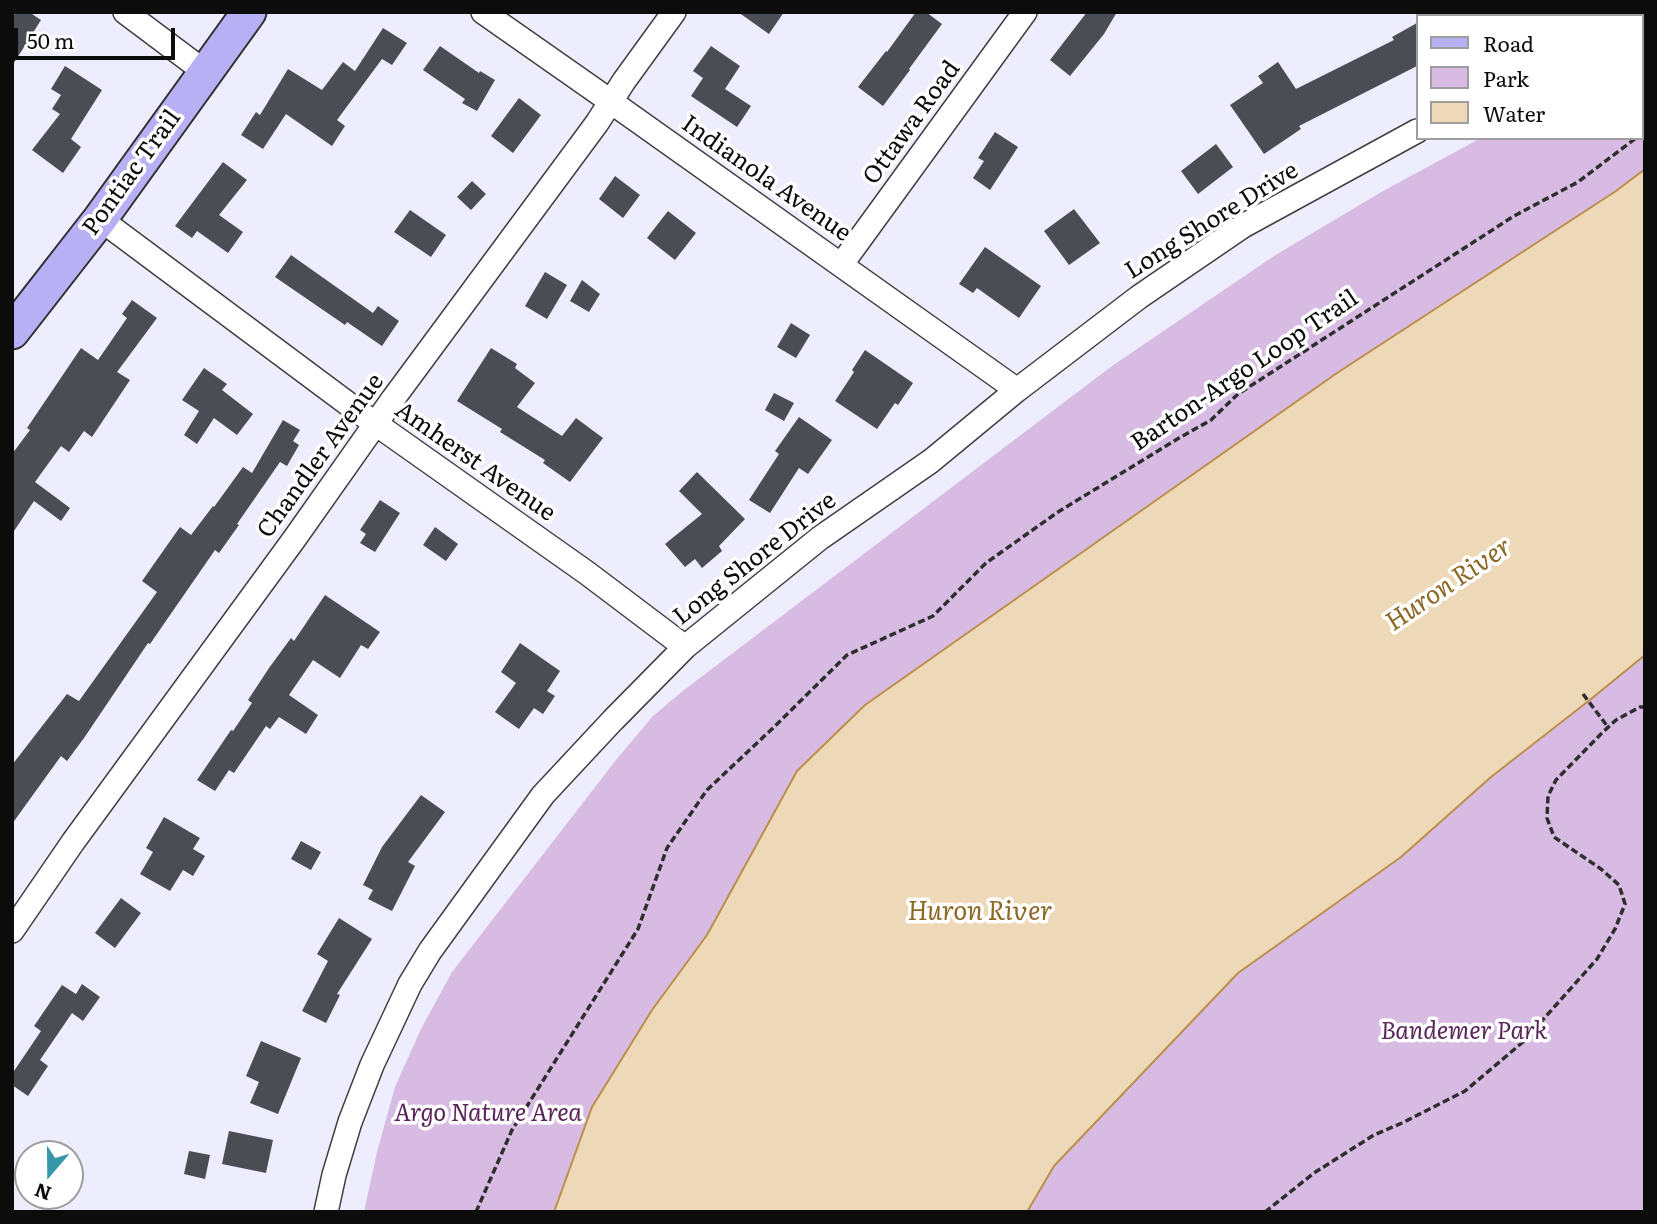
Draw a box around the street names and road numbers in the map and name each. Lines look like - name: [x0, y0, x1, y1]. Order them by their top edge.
- street label: Ottawa Road: [858, 56, 966, 190]
- street label: Pontiac Trail: [77, 105, 187, 241]
- street label: Indianola Avenue: [676, 110, 856, 248]
- street label: Long Shore Drive: [1120, 156, 1304, 286]
- street label: Barton-Argo Loop Trail: [1126, 284, 1364, 458]
- street label: Chandler Avenue: [252, 368, 390, 544]
- street label: Amherst Avenue: [389, 396, 561, 528]
- street label: Long Shore Drive: [668, 487, 842, 631]

